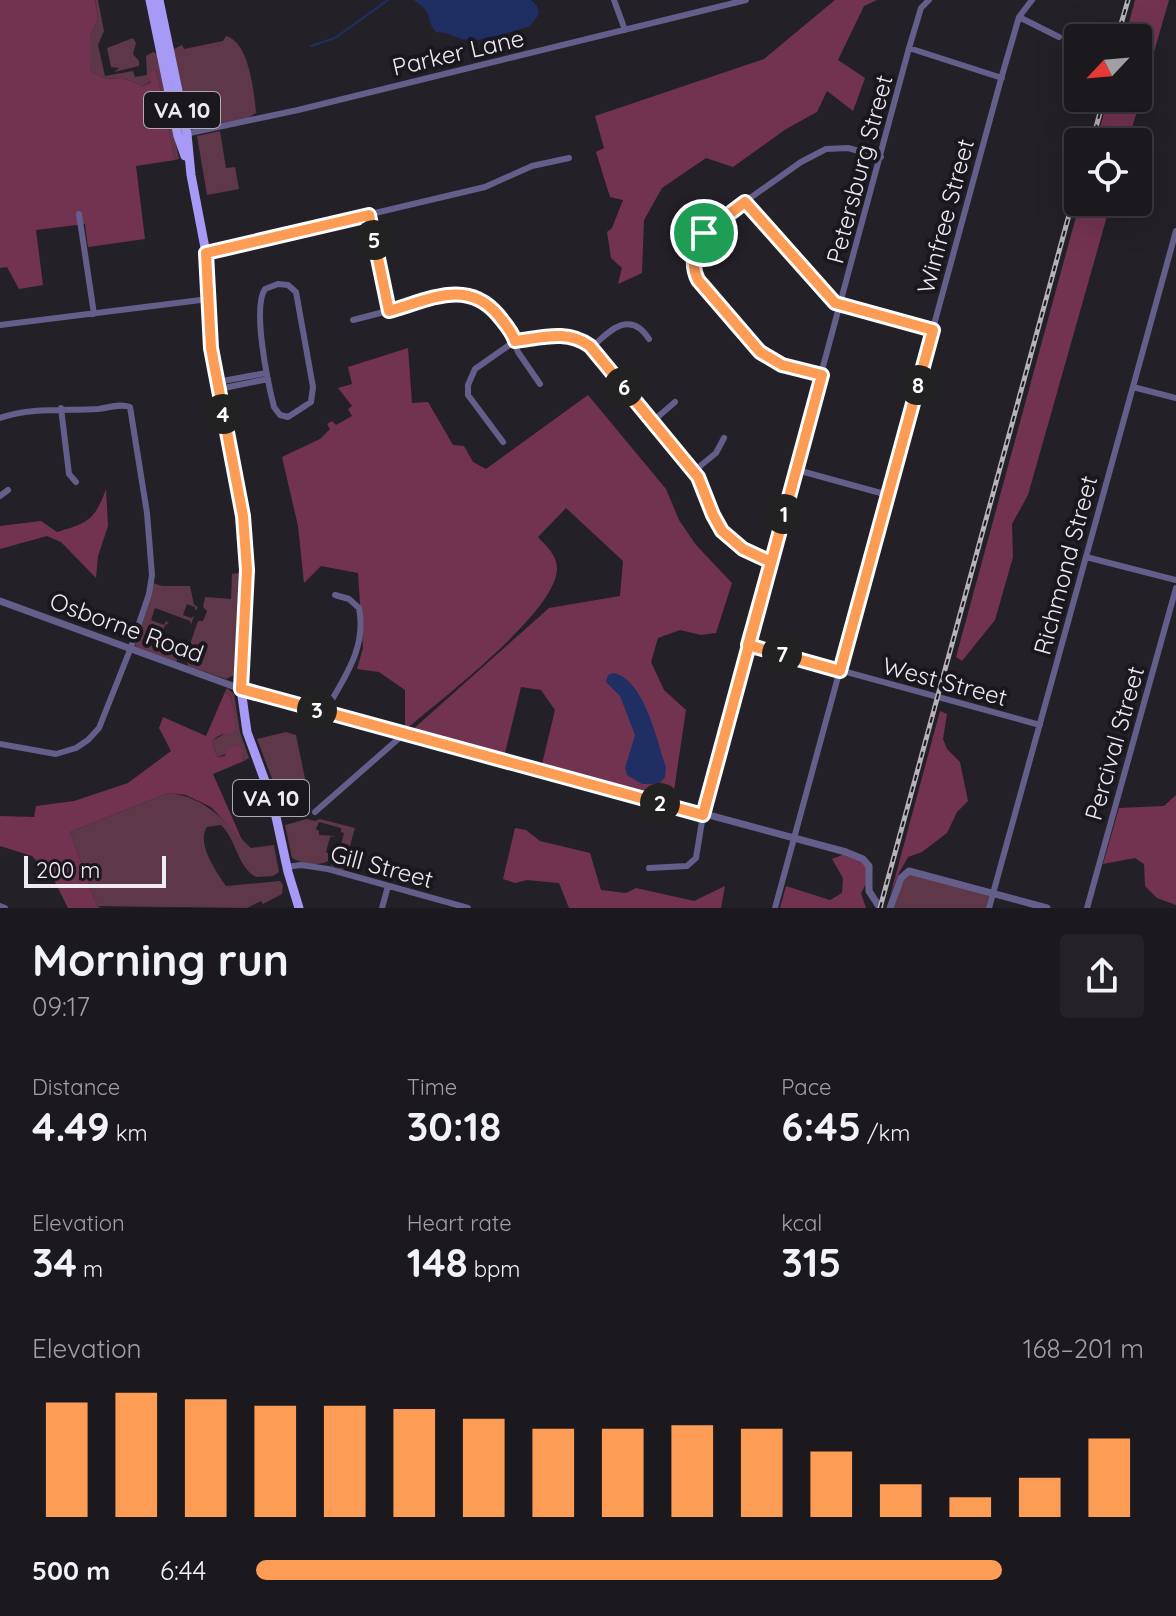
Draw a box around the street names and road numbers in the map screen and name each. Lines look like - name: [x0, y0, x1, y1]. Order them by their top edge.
- street label: Parker Lane: [389, 22, 527, 82]
- street label: Petersburg Street: [819, 71, 899, 267]
- road number: VA 10: [144, 92, 220, 128]
- street label: Winfree Street: [910, 135, 980, 297]
- street label: Richmond Street: [1027, 472, 1103, 658]
- street label: Osborne Road: [46, 585, 208, 669]
- street label: West Street: [879, 650, 1011, 712]
- street label: Percival Street: [1078, 663, 1150, 823]
- road number: VA 10: [233, 780, 309, 816]
- street label: Gill Street: [327, 838, 437, 894]

